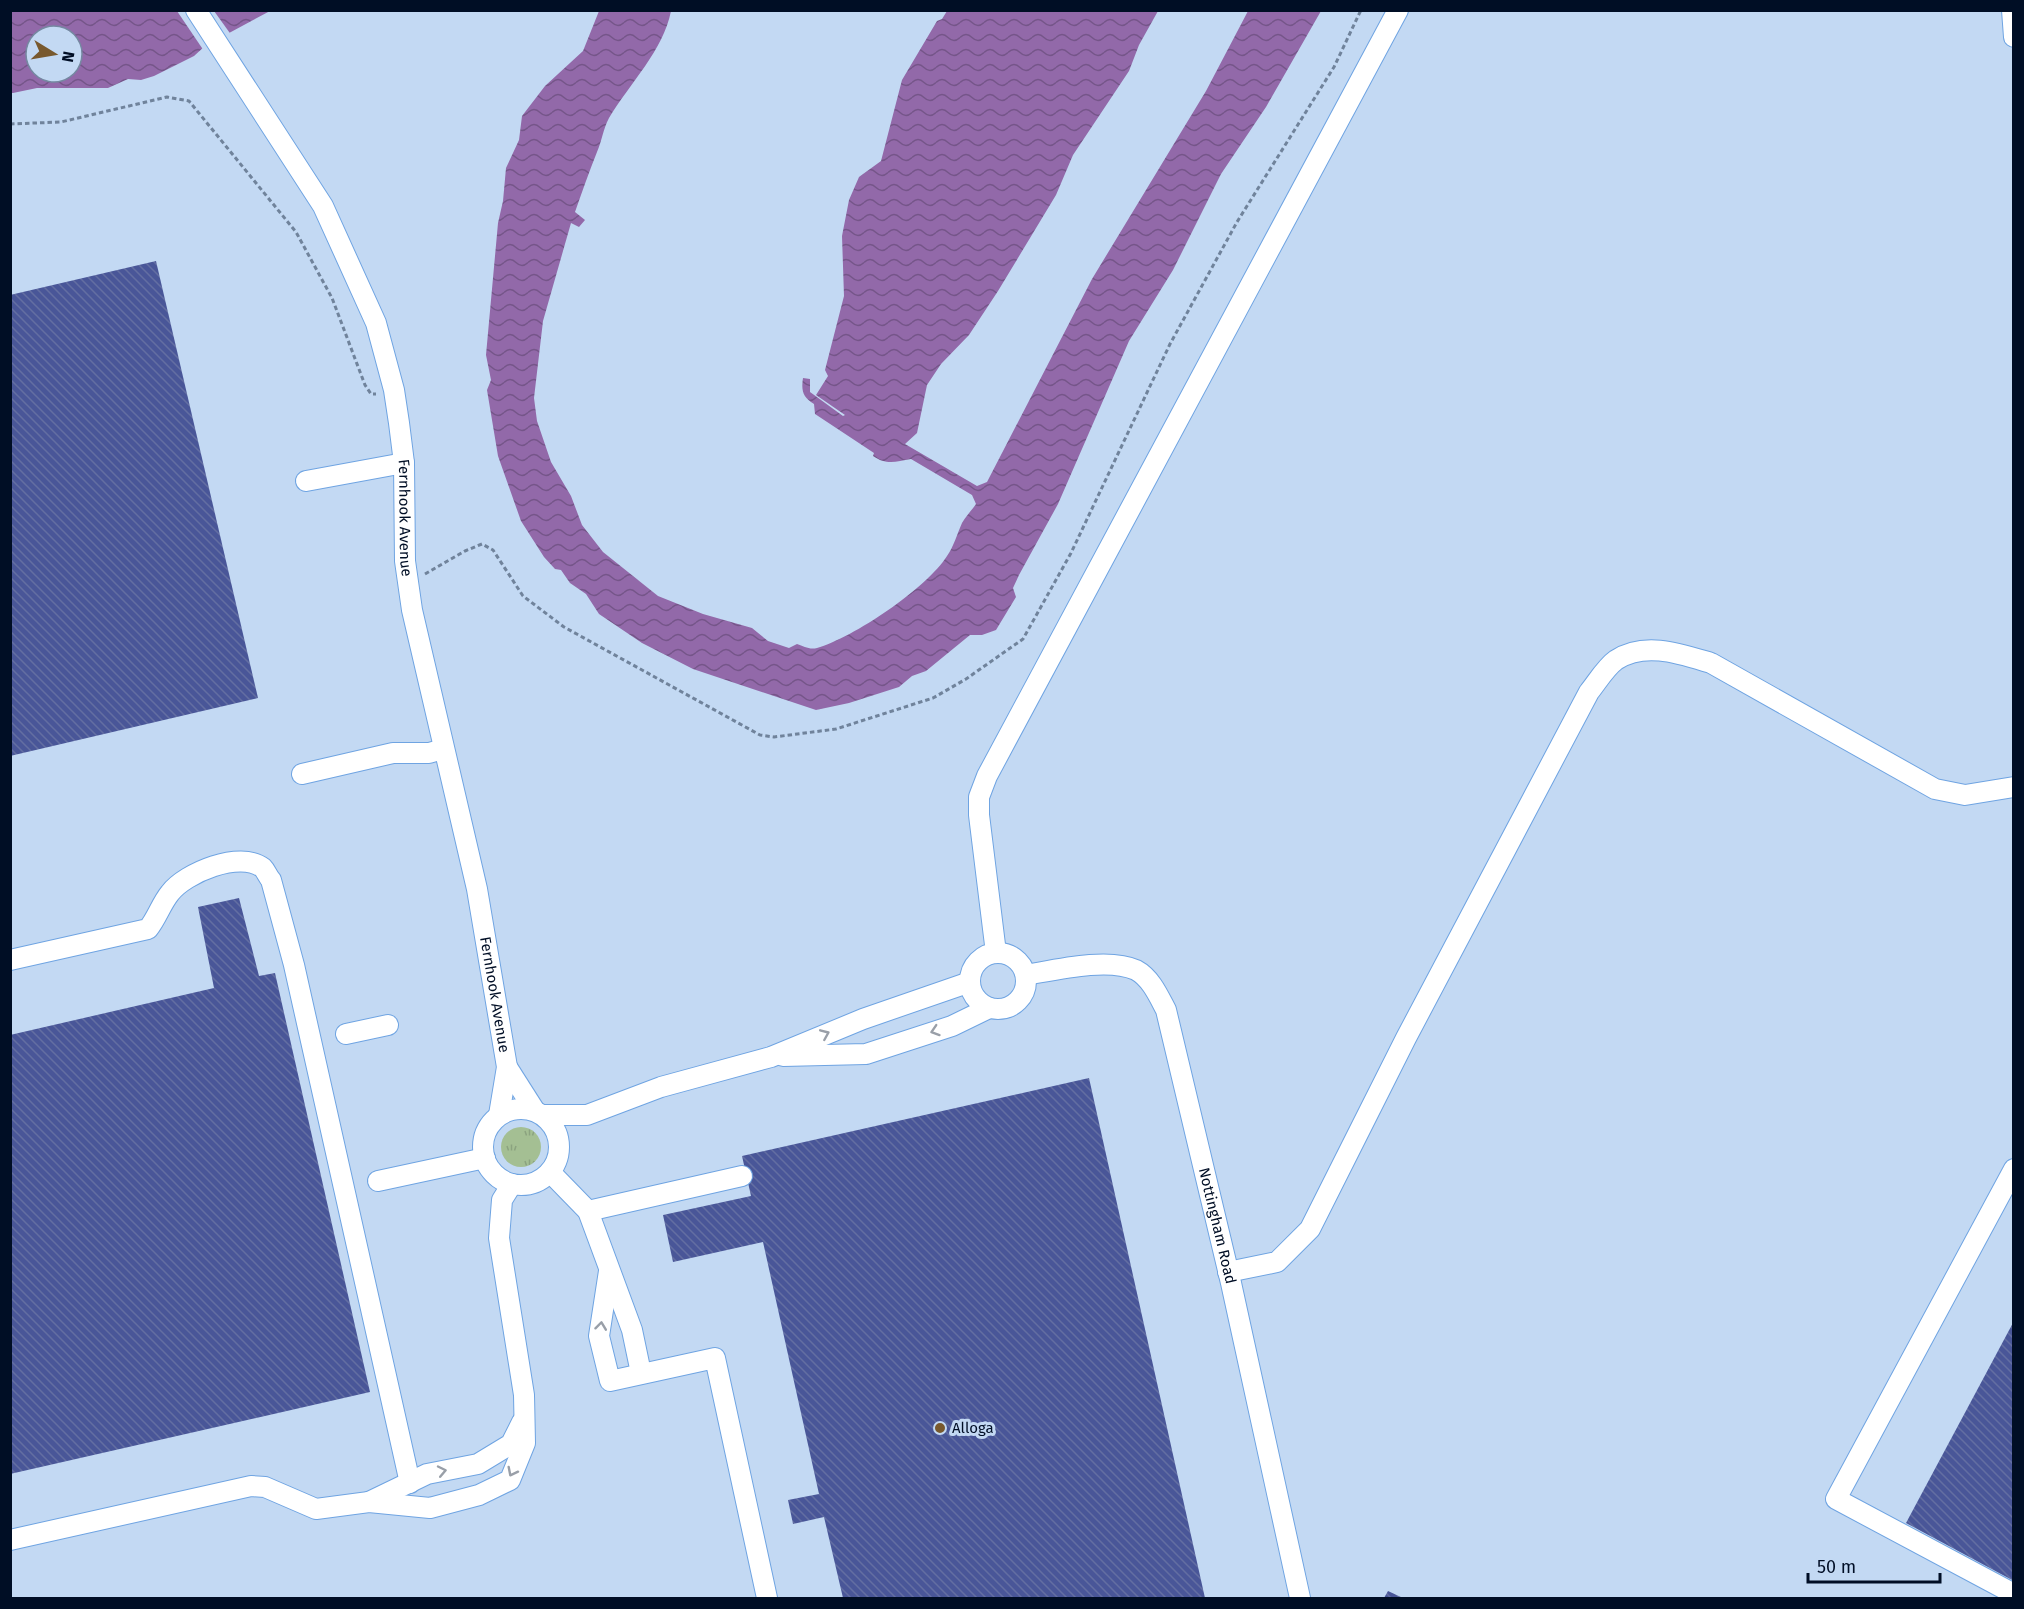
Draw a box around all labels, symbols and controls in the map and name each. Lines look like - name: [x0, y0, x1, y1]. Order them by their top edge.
- north arrow: [24, 24, 84, 84]
- text: N: [58, 50, 79, 64]
- street label: Fernhook Avenue: [395, 458, 416, 578]
- street label: Fernhook Avenue: [476, 935, 513, 1054]
- one-way arrow: [930, 1024, 941, 1037]
- one-way arrow: [819, 1029, 830, 1041]
- street label: Nottingham Road: [1195, 1166, 1240, 1286]
- one-way arrow: [594, 1322, 606, 1331]
- place label: Alloga: [952, 1419, 994, 1437]
- marker: Alloga: [933, 1421, 947, 1435]
- one-way arrow: [436, 1466, 446, 1479]
- one-way arrow: [508, 1466, 519, 1476]
- scale bar: [1808, 1546, 1940, 1584]
- text: 50 m: [1817, 1556, 1856, 1578]

